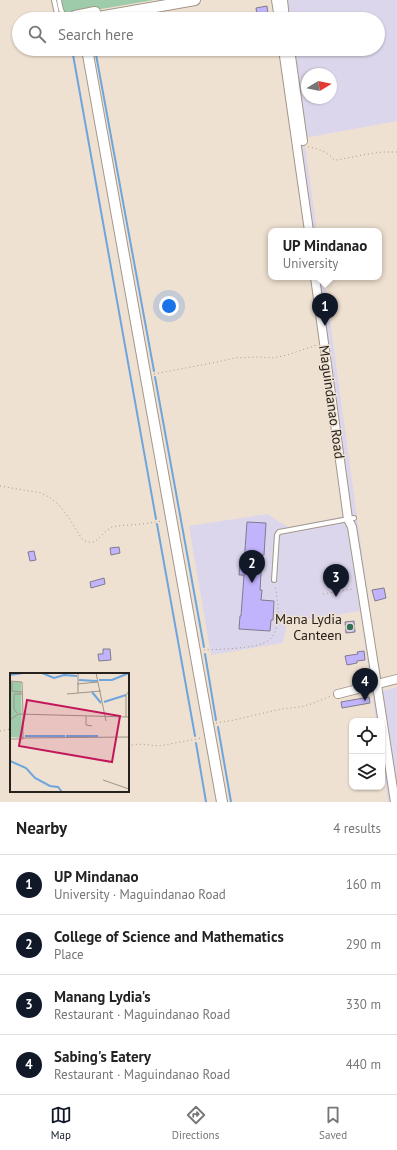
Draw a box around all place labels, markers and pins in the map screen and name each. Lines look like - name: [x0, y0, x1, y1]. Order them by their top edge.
- pin: 1: [312, 293, 338, 326]
- pin: 2: [239, 550, 265, 583]
- pin: 3: [323, 564, 349, 597]
- place label: Mana Lydia Canteen: [275, 610, 342, 644]
- marker: Mana Lydia Canteen: [345, 622, 355, 632]
- pin: 4: [352, 668, 378, 701]

